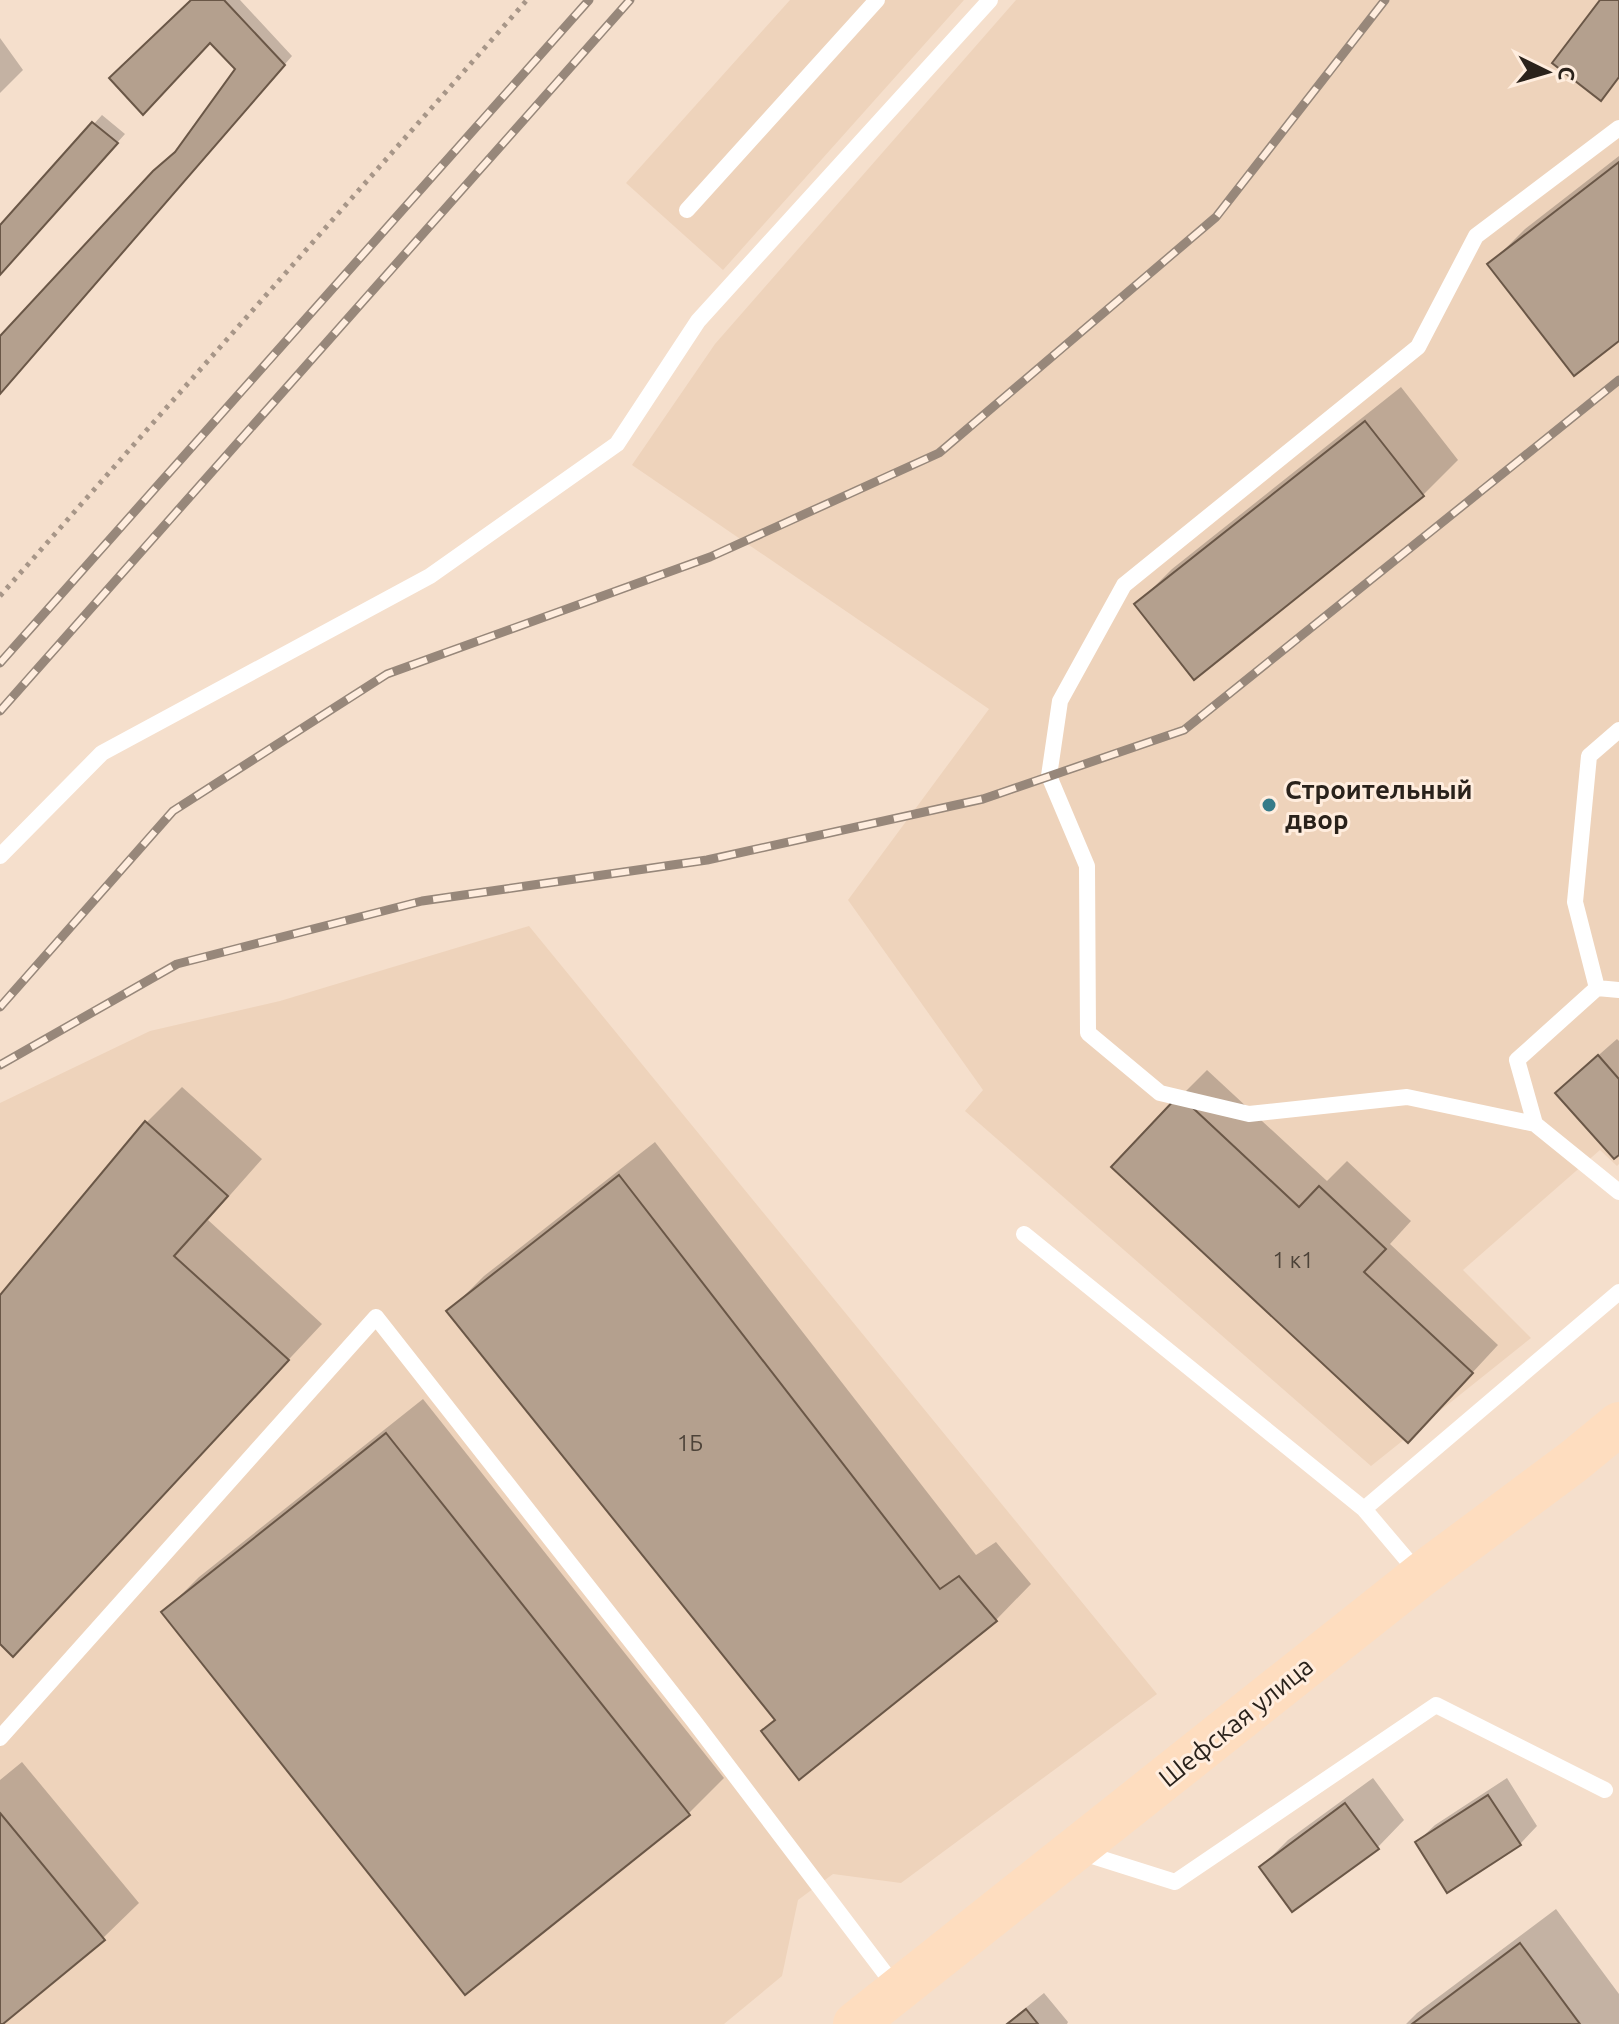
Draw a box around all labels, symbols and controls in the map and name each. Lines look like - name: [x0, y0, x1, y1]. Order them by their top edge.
- north arrow: [1507, 32, 1587, 112]
- text: С: [1554, 66, 1580, 82]
- place label: Строительный двор: [1285, 775, 1472, 834]
- marker: Строительный двор: [1260, 796, 1278, 814]
- house number: 1 к1: [1272, 1247, 1314, 1272]
- house number: 1Б: [677, 1430, 703, 1455]
- street label: Шефская улица: [1153, 1651, 1318, 1792]

